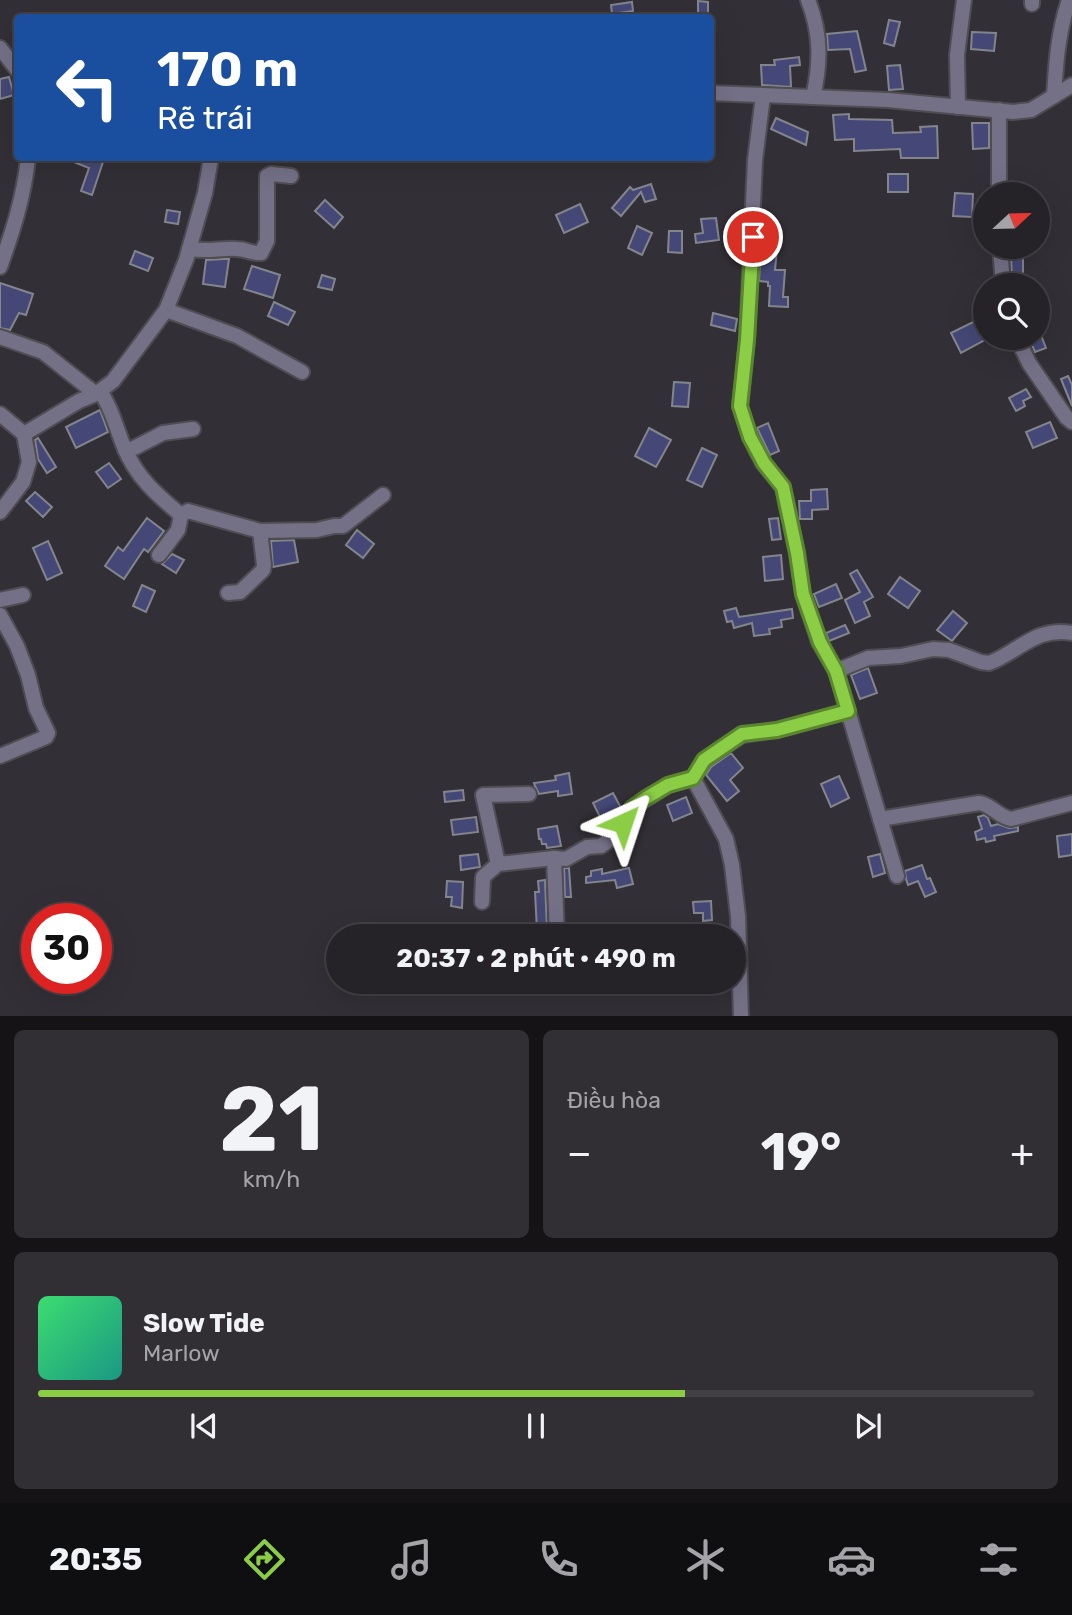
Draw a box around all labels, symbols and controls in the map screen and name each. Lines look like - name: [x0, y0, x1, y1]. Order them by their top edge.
- text: 170 m: [157, 40, 298, 98]
- icon: left: [42, 42, 133, 133]
- text: Rẽ trái: [157, 99, 253, 137]
- north arrow: [973, 182, 1050, 259]
- map controls: [973, 182, 1050, 350]
- pin: [723, 207, 783, 267]
- icon: arrive: [734, 218, 772, 256]
- button: search: [973, 273, 1050, 350]
- position arrow: [586, 786, 660, 860]
- speed limit sign: 30: [21, 903, 112, 994]
- text: 20:37 · 2 phút · 490 m: [396, 943, 676, 974]
- text: 21: [219, 1065, 324, 1173]
- text: Điều hòa: [567, 1086, 661, 1114]
- text: 19°: [761, 1121, 841, 1183]
- text: −: [567, 1130, 592, 1176]
- text: +: [1010, 1130, 1034, 1176]
- text: km/h: [243, 1165, 300, 1193]
- text: Slow Tide: [143, 1308, 265, 1339]
- text: Marlow: [143, 1339, 220, 1367]
- icon: previous: [185, 1407, 223, 1445]
- icon: pause: [517, 1407, 555, 1445]
- icon: next: [849, 1407, 887, 1445]
- icon: directions: [240, 1535, 289, 1584]
- icon: music: [387, 1535, 436, 1584]
- icon: phone: [534, 1535, 583, 1584]
- icon: climate: [681, 1535, 730, 1584]
- icon: car: [827, 1535, 876, 1584]
- icon: filters: [974, 1535, 1023, 1584]
- text: 20:35: [49, 1540, 143, 1578]

